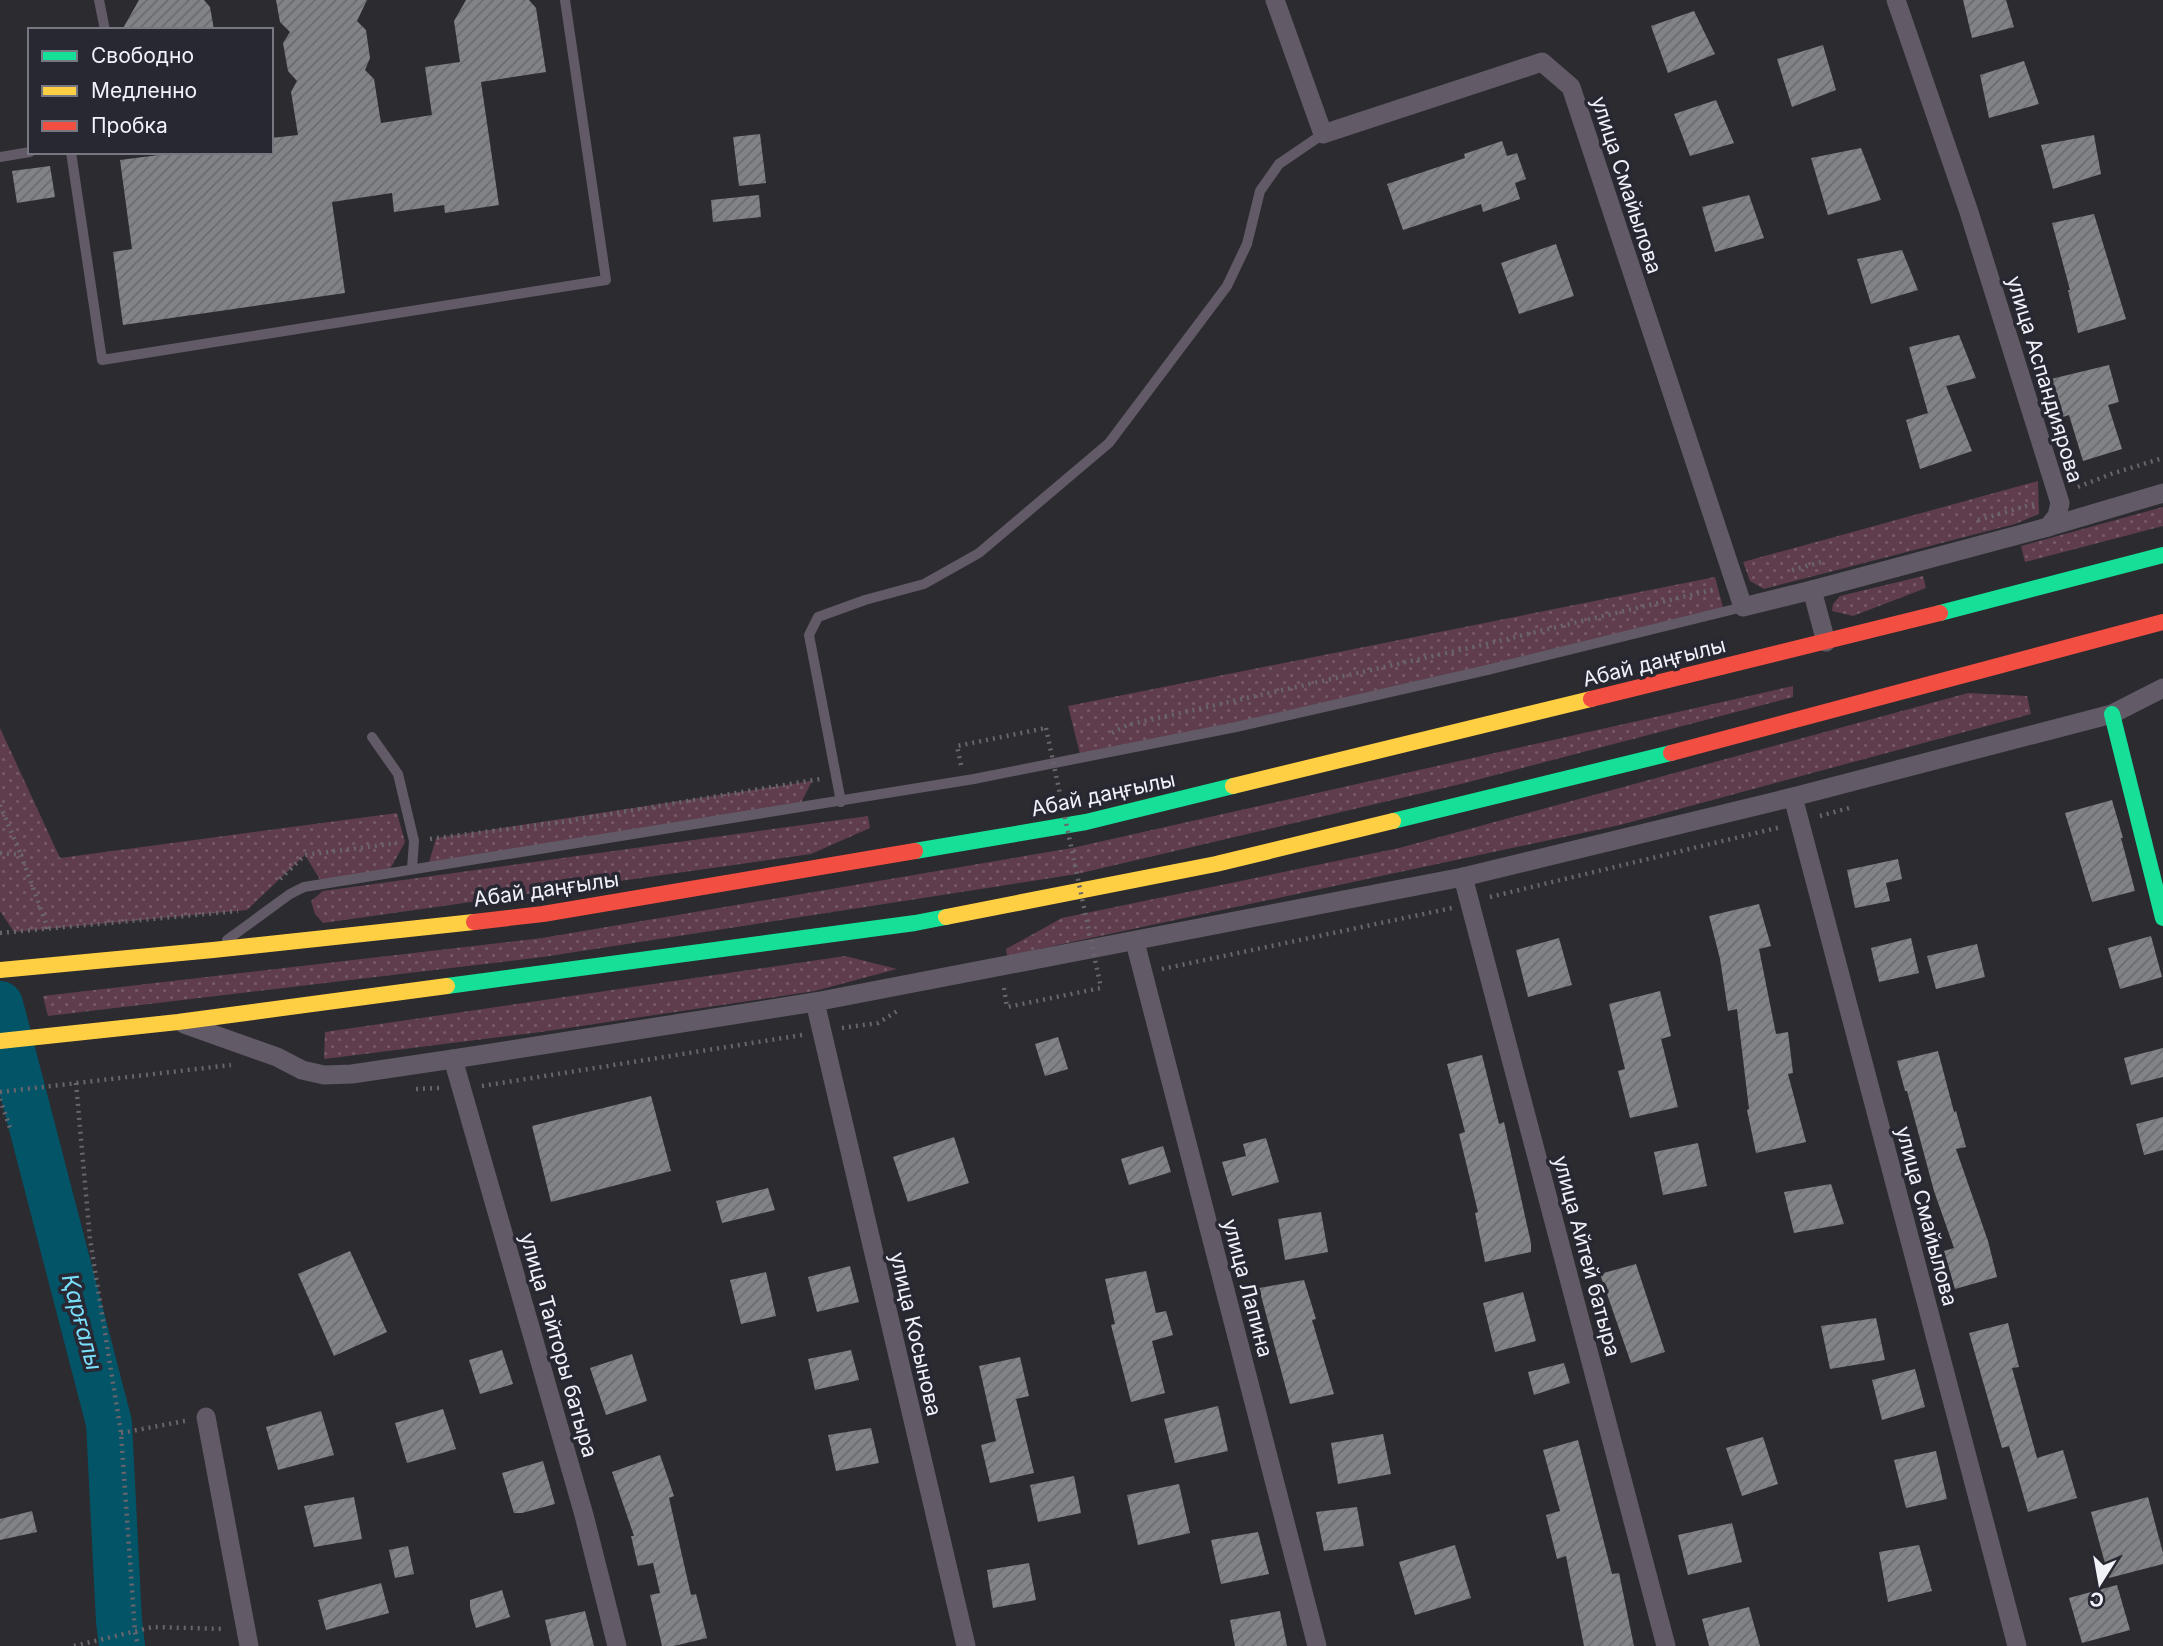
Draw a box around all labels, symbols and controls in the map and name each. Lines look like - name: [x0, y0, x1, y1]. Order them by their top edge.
- legend: [28, 28, 273, 154]
- text: Свободно: [91, 43, 194, 68]
- text: Медленно: [91, 78, 197, 103]
- street label: улица Смайылова: [1587, 93, 1667, 277]
- text: Пробка: [91, 113, 168, 138]
- street label: улица Аспандиярова: [2002, 273, 2088, 485]
- street label: Абай даңғылы: [1580, 632, 1728, 692]
- street label: Абай даңғылы: [1029, 767, 1177, 821]
- street label: Абай даңғылы: [472, 866, 620, 912]
- street label: улица Смайылова: [1891, 1123, 1963, 1309]
- street label: улица Айтей батыра: [1548, 1153, 1626, 1359]
- street label: улица Лапина: [1218, 1216, 1278, 1360]
- street label: улица Тайторы батыра: [515, 1230, 603, 1460]
- street label: улица Косынова: [885, 1250, 947, 1418]
- water label: Қарғалы: [56, 1271, 108, 1373]
- north arrow: [2065, 1548, 2135, 1618]
- text: С: [2088, 1587, 2106, 1612]

